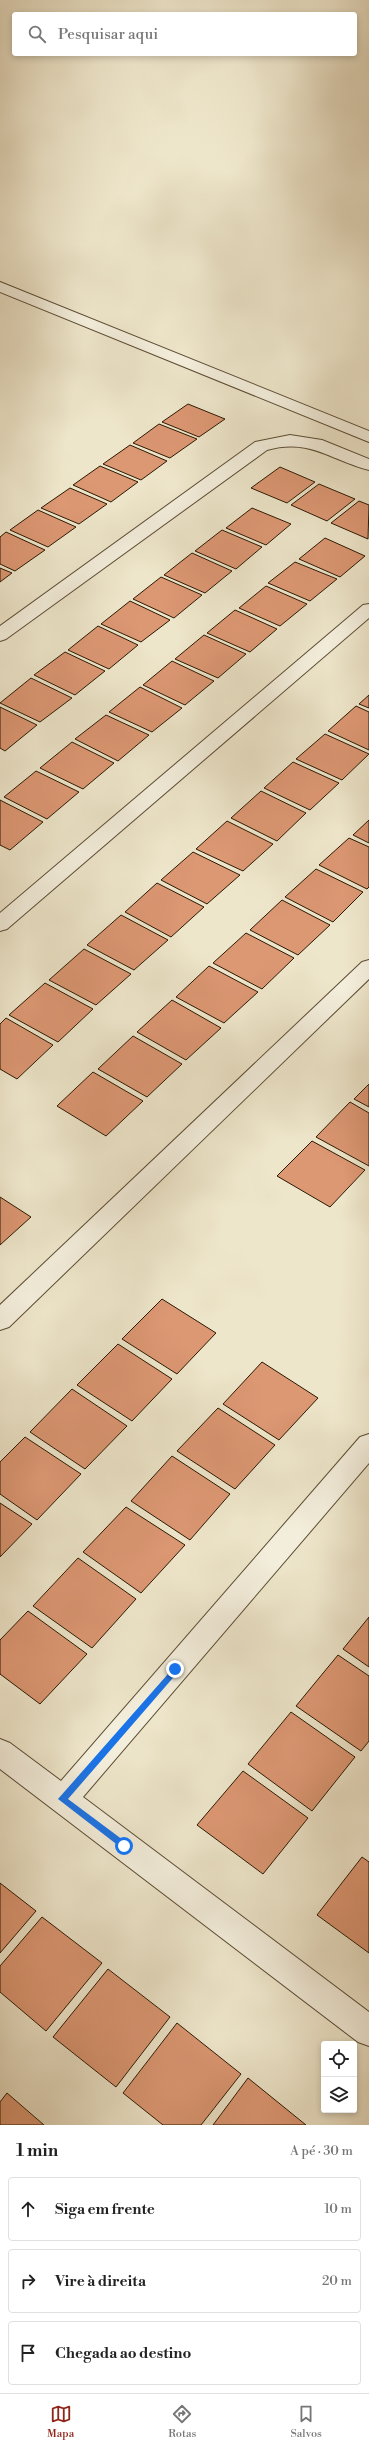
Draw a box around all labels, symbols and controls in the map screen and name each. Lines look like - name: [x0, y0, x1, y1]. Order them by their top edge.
- search box: [12, 12, 357, 56]
- icon: search: [26, 23, 48, 45]
- text: Pesquisar aqui: [58, 25, 158, 44]
- route end: [166, 1660, 184, 1678]
- route start: [115, 1837, 133, 1855]
- map controls: [321, 2041, 357, 2113]
- button: locate: [321, 2041, 357, 2077]
- button: layers: [321, 2077, 357, 2113]
- text: 1 min: [16, 2140, 58, 2162]
- text: A pé · 30 m: [290, 2143, 353, 2159]
- icon: ahead: [17, 2198, 39, 2220]
- text: Siga em frente: [55, 2200, 155, 2219]
- text: 10 m: [324, 2201, 352, 2217]
- icon: right: [17, 2270, 39, 2292]
- text: Vire à direita: [55, 2272, 146, 2291]
- text: 20 m: [322, 2273, 352, 2289]
- icon: arrive: [17, 2342, 39, 2364]
- text: Chegada ao destino: [55, 2344, 191, 2363]
- tab: Mapa: [47, 2403, 74, 2441]
- tab: Rotas: [168, 2403, 196, 2441]
- tab: Salvos: [290, 2403, 322, 2441]

